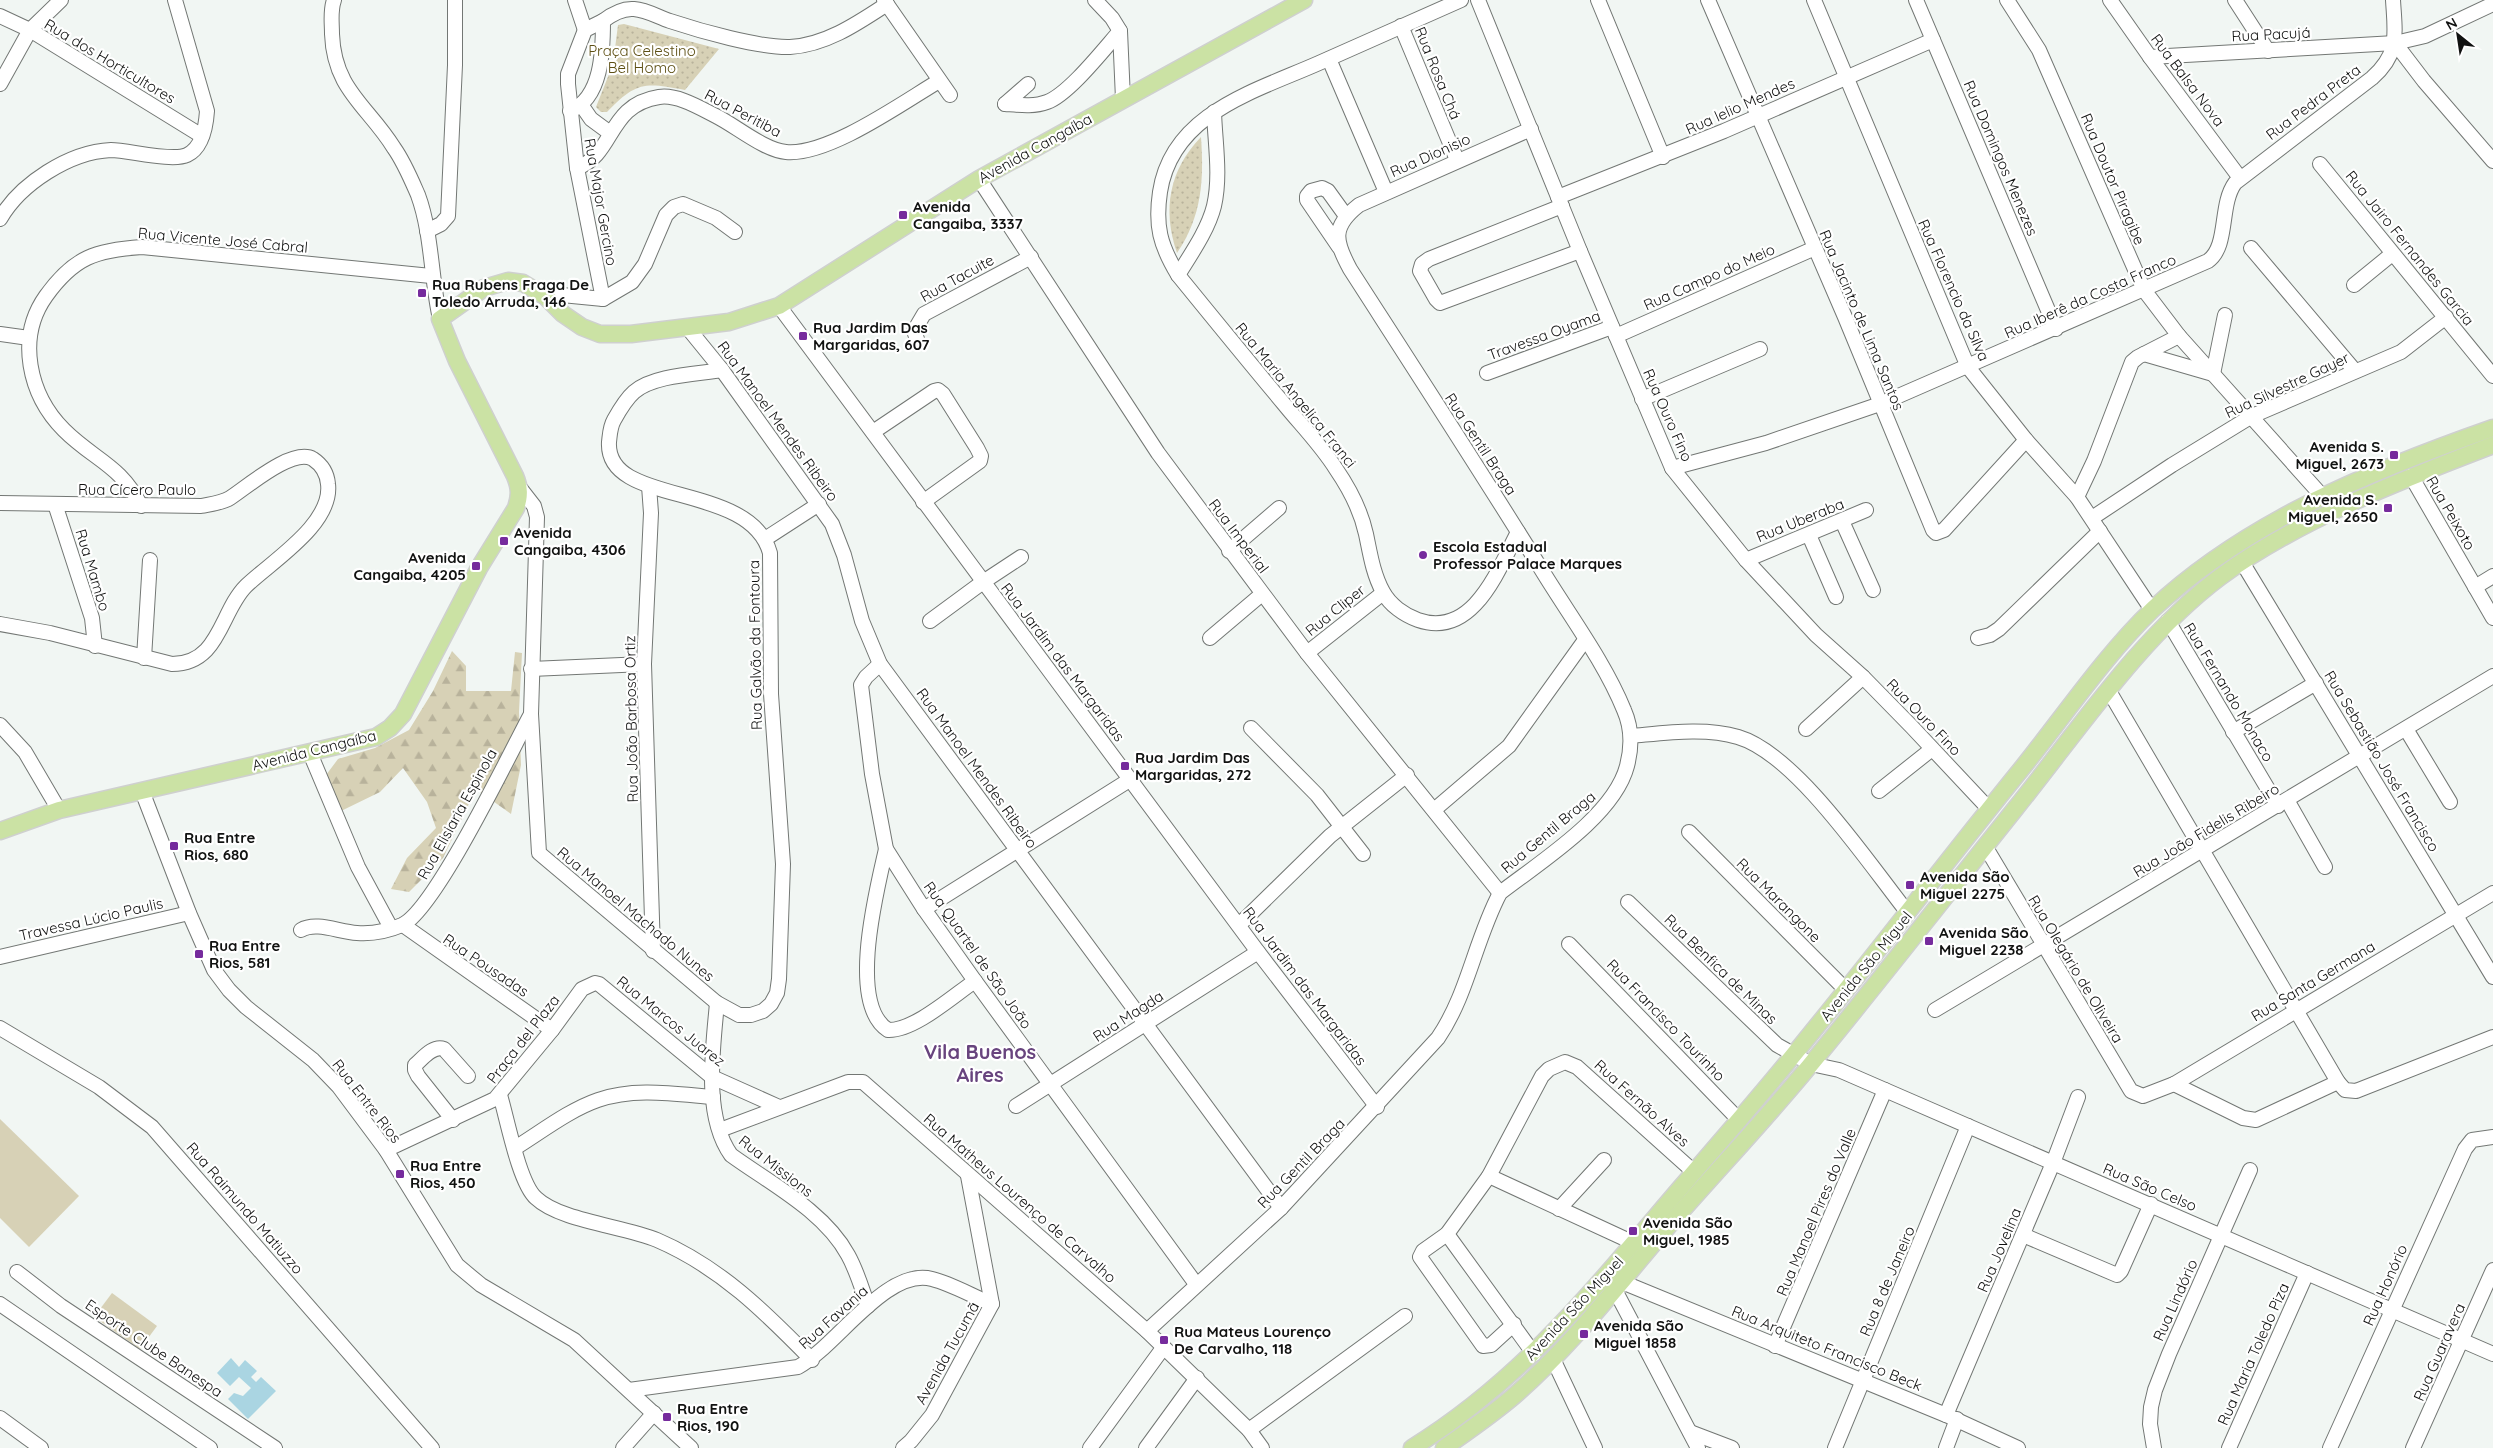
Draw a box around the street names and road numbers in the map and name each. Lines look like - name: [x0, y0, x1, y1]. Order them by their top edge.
- street label: Rua dos Horticultores: [41, 14, 179, 108]
- street label: Rua Pacujá: [2231, 22, 2311, 46]
- street label: Rua Rosa Chá: [1411, 24, 1465, 122]
- street label: Rua Balsa Nova: [2147, 30, 2229, 130]
- street label: Rua Pedra Preta: [2262, 60, 2364, 144]
- street label: Rua lelio Mendes: [1683, 73, 1797, 139]
- street label: Rua Domingos Menezes: [1960, 77, 2042, 239]
- street label: Rua Peritiba: [701, 85, 785, 141]
- street label: Avenida Cangaíba: [975, 109, 1095, 187]
- street label: Rua Doutor Piragibe: [2077, 110, 2149, 248]
- street label: Rua Dionisio: [1387, 129, 1473, 181]
- street label: Rua Major Gercino: [580, 137, 622, 267]
- street label: Rua Jairo Fernandes Garcia: [2342, 167, 2478, 329]
- street label: Rua Florencio da Silva: [1914, 216, 1994, 364]
- street label: Rua Vicente José Cabral: [137, 223, 309, 257]
- street label: Rua Jacinto de Lima Santos: [1815, 227, 1909, 413]
- street label: Rua Campo do Meio: [1640, 239, 1778, 315]
- street label: Rua Tacuite: [917, 250, 997, 306]
- street label: Rua Iberê da Costa Franco: [2001, 250, 2179, 342]
- street label: Travessa Oyama: [1485, 306, 1603, 364]
- street label: Rua Maria Angelica Franci: [1232, 318, 1360, 472]
- street label: Rua Manoel Mendes Ribeiro: [713, 337, 843, 505]
- street label: Rua Silvestre Gayer: [2222, 348, 2352, 422]
- street label: Rua Ouro Fino: [1639, 366, 1697, 464]
- street label: Rua Gentil Braga: [1441, 389, 1521, 499]
- street label: Rua Peixoto: [2422, 473, 2480, 553]
- street label: Rua Cícero Paulo: [78, 480, 196, 499]
- street label: Rua Uberaba: [1753, 494, 1847, 546]
- street label: Rua Imperial: [1205, 495, 1273, 577]
- street label: Rua Mambo: [71, 527, 115, 613]
- street label: Rua Galvão da Fontoura: [744, 560, 766, 730]
- street label: Rua Jardim das Margaridas: [997, 579, 1129, 745]
- street label: Rua Cliper: [1301, 580, 1369, 640]
- street label: Rua Fernando Monaco: [2180, 619, 2278, 765]
- street label: Rua João Barbosa Ortiz: [620, 635, 642, 803]
- street label: Rua Sebastião José Francisco: [2320, 667, 2444, 855]
- street label: Rua Ouro Fino: [1883, 675, 1965, 759]
- street label: Rua Manoel Mendes Ribeiro: [912, 684, 1042, 852]
- street label: Avenida Cangaíba: [250, 725, 378, 775]
- street label: Rua Elisiaria Espinola: [413, 745, 501, 883]
- street label: Rua João Fidelis Ribeiro: [2129, 779, 2283, 881]
- street label: Rua Gentil Braga: [1497, 787, 1599, 877]
- street label: Rua Manoel Machado Nunes: [553, 843, 719, 985]
- street label: Rua Marangone: [1733, 854, 1825, 946]
- street label: Rua Quartel de São João: [920, 878, 1036, 1032]
- street label: Rua Olegário de Oliveira: [2024, 892, 2128, 1046]
- street label: Travessa Lúcio Paulis: [17, 893, 165, 945]
- street label: Rua Jardim das Margaridas: [1239, 903, 1371, 1069]
- street label: Avenida São Miguel: [1816, 907, 1916, 1025]
- street label: Rua Benfica de Minas: [1660, 910, 1782, 1028]
- street label: Rua Pousadas: [439, 929, 533, 1001]
- street label: Rua Santa Germana: [2248, 936, 2378, 1026]
- street label: Rua Francisco Tourinho: [1603, 955, 1729, 1085]
- street label: Rua Marcos Juarez: [613, 972, 729, 1070]
- street label: Rua Magda: [1089, 986, 1167, 1046]
- street label: Praça del Plaza: [482, 991, 564, 1087]
- street label: Rua Entre Rios: [328, 1055, 406, 1147]
- street label: Rua Fernão Alves: [1591, 1055, 1693, 1151]
- street label: Rua Matheus Lourenço de Carvalho: [920, 1109, 1120, 1287]
- street label: Rua Gentil Braga: [1253, 1114, 1349, 1212]
- street label: Rua Manoel Pires do Valle: [1772, 1125, 1860, 1299]
- street label: Rua Missions: [735, 1131, 817, 1201]
- street label: Rua Raimundo Matiuzzo: [182, 1138, 308, 1278]
- street label: Rua São Celso: [2100, 1159, 2200, 1215]
- street label: Rua Jovelina: [1973, 1205, 2025, 1295]
- street label: Rua 8 de Janeiro: [1855, 1223, 1919, 1339]
- street label: Rua Honório: [2359, 1241, 2411, 1329]
- street label: Avenida São Miguel: [1521, 1252, 1627, 1364]
- street label: Rua Lindório: [2148, 1256, 2202, 1344]
- street label: Rua Maria Toledo Piza: [2213, 1280, 2293, 1428]
- street label: Rua Favania: [794, 1281, 872, 1353]
- street label: Esporte Clube Banespa: [82, 1295, 226, 1401]
- street label: Avenida Tucumã: [911, 1298, 983, 1408]
- street label: Rua Guaravera: [2409, 1300, 2469, 1404]
- street label: Rua Arquiteto Francisco Beck: [1729, 1301, 1925, 1395]

